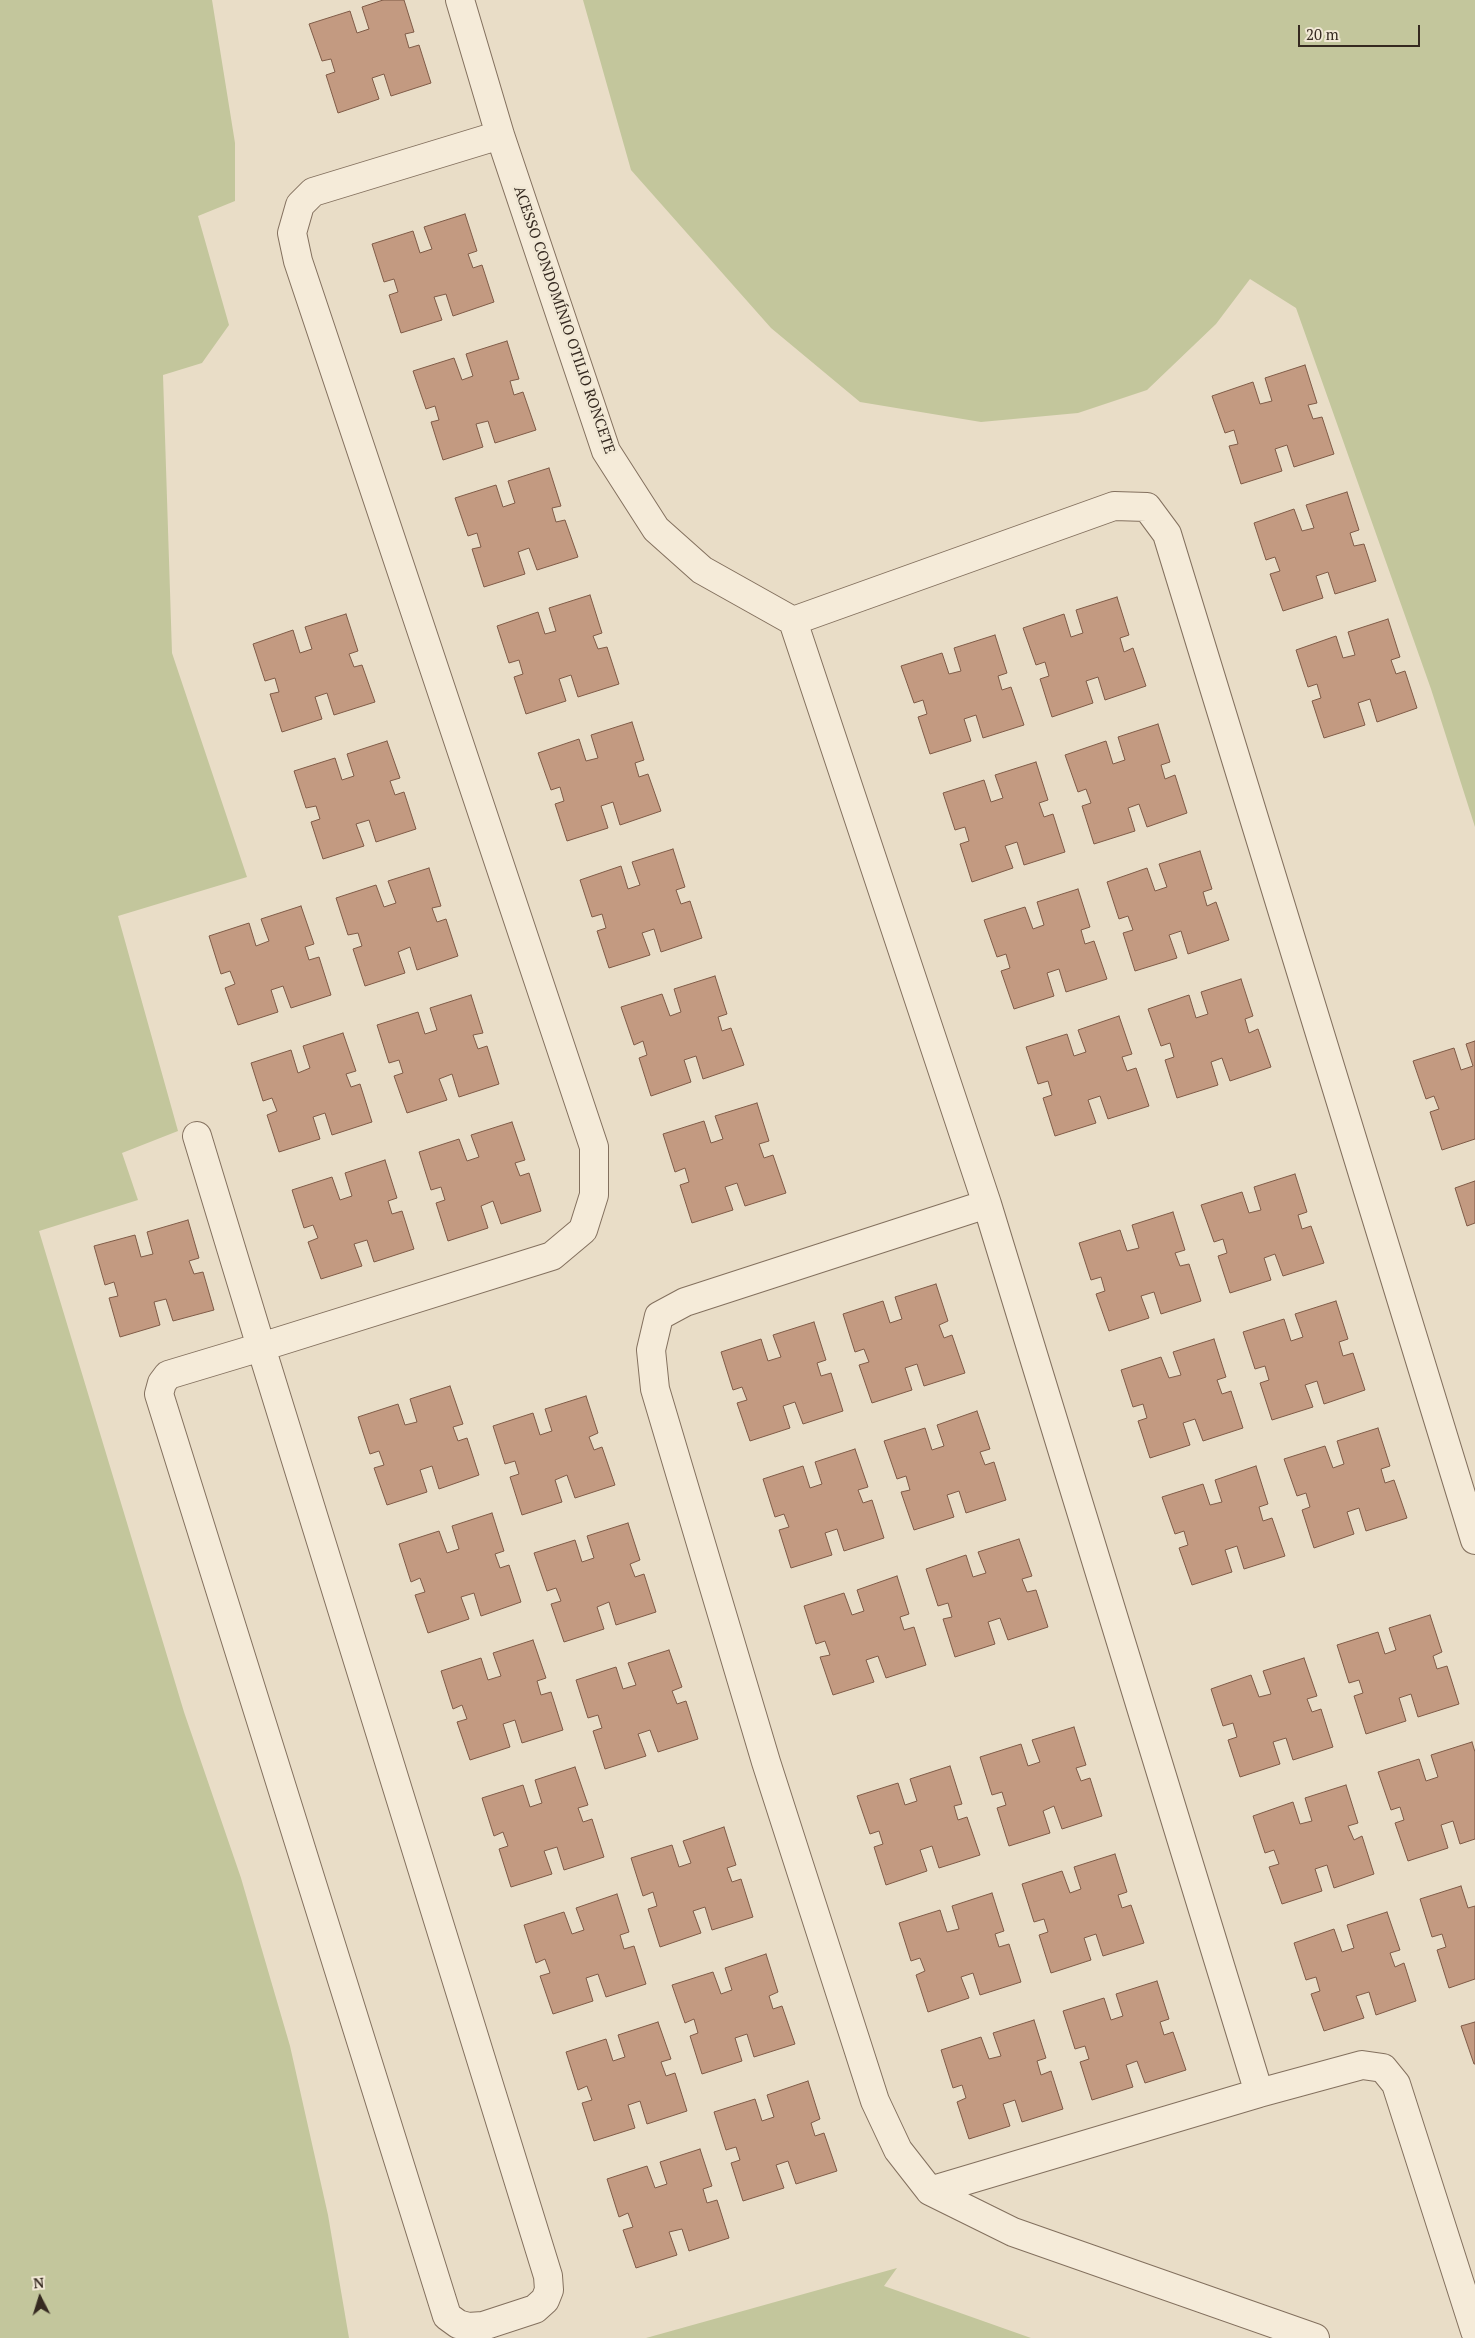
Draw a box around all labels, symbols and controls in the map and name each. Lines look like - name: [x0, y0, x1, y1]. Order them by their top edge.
- scale bar: [1300, 15, 1422, 47]
- text: 20 m: [1306, 24, 1339, 44]
- street label: ACESSO CONDOMÍNIO OTILIO RONCETE: [510, 184, 618, 456]
- north arrow: [15, 2273, 65, 2323]
- text: N: [33, 2273, 45, 2292]

